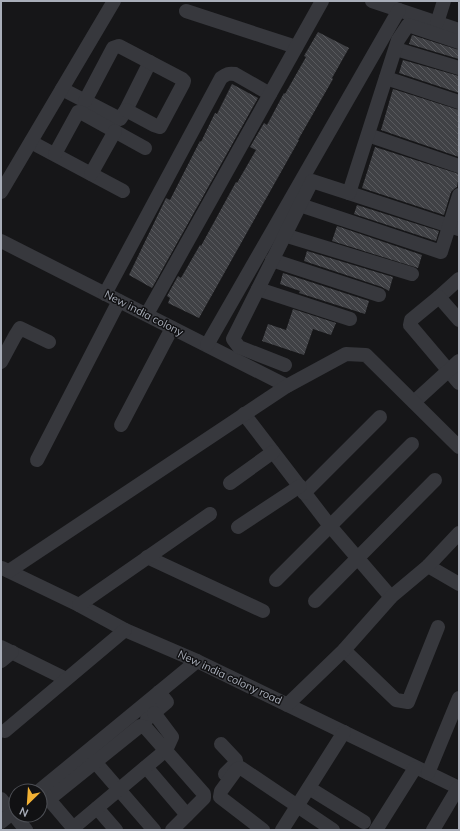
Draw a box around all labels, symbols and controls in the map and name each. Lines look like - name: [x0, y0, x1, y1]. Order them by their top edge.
- street label: New india colony: [102, 287, 186, 339]
- street label: New india colony road: [176, 647, 284, 707]
- north arrow: [8, 783, 48, 823]
- text: N: [17, 804, 30, 820]

